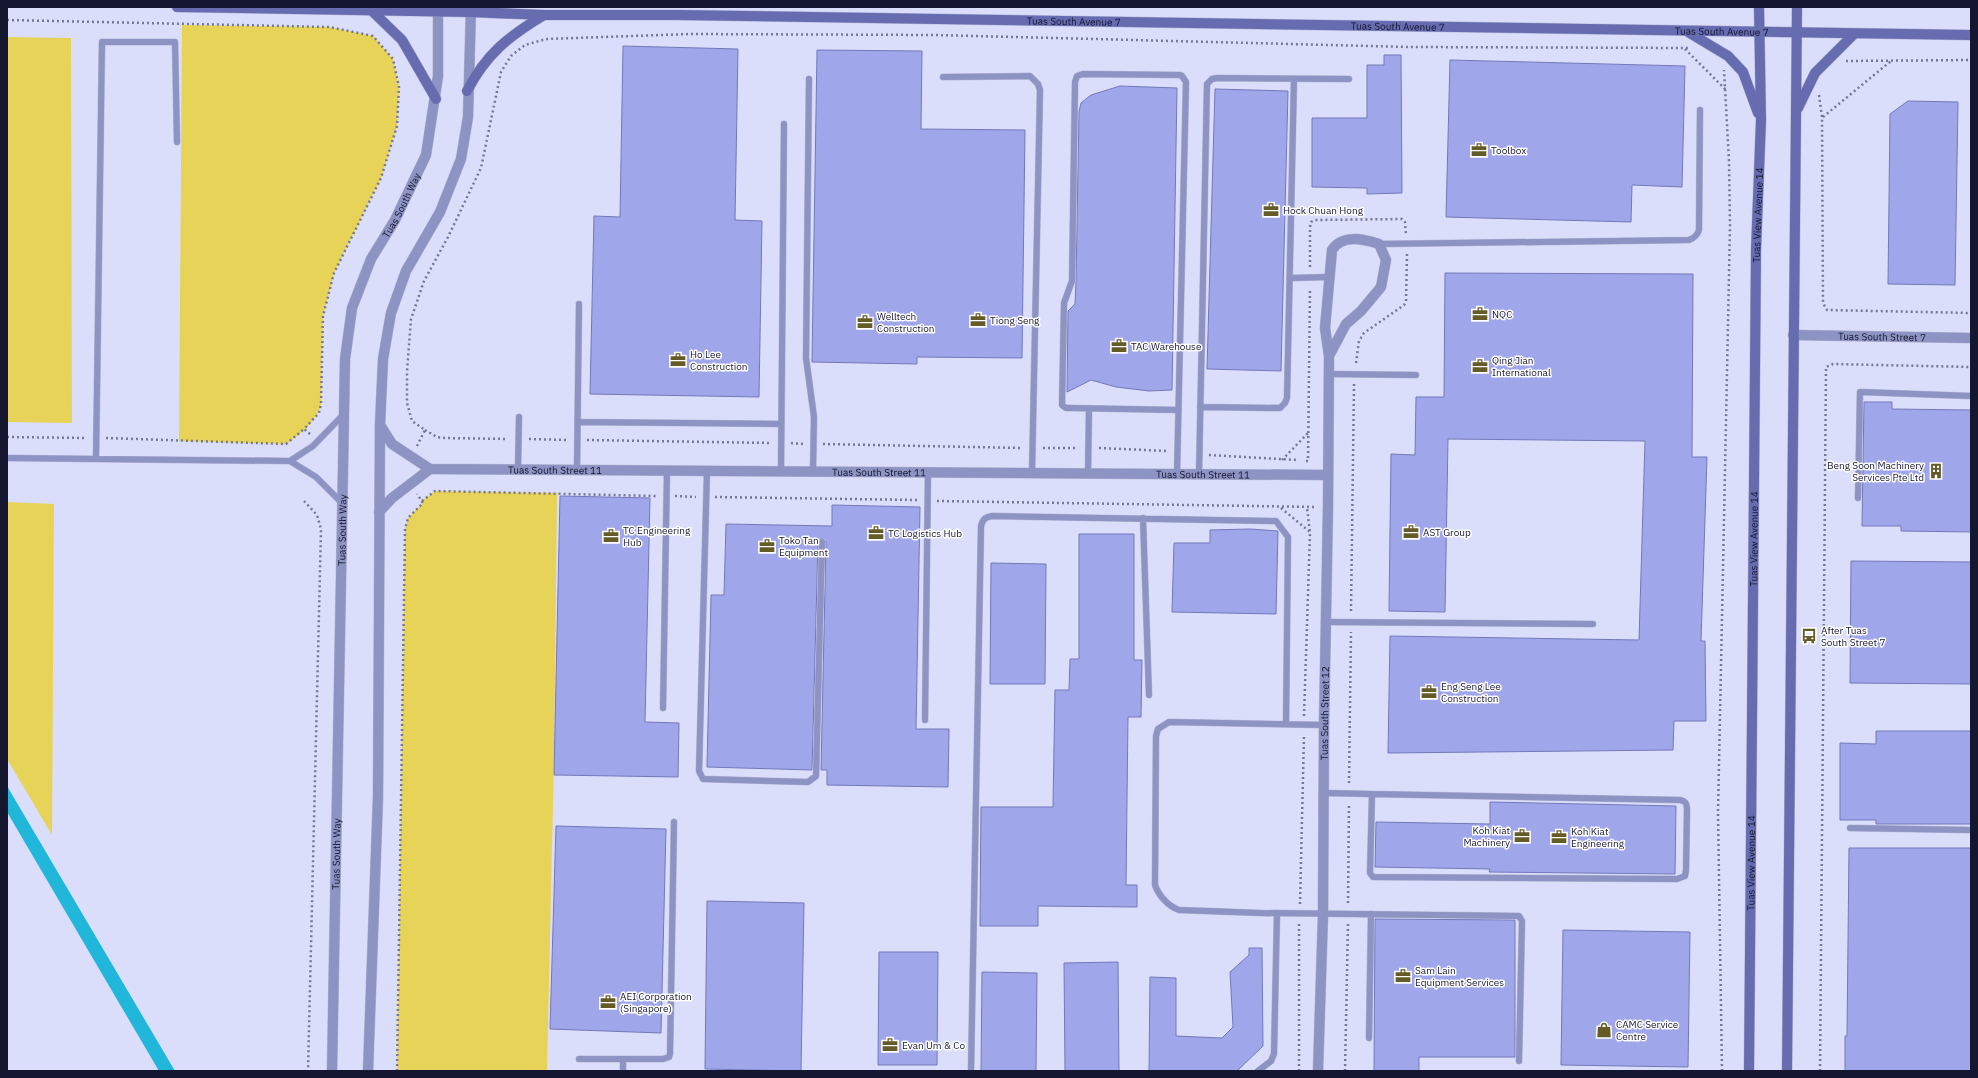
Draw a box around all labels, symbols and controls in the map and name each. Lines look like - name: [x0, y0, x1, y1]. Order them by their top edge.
- street label: Tuas South Avenue 7: [1027, 14, 1121, 28]
- street label: Tuas South Avenue 7: [1351, 19, 1445, 33]
- street label: Tuas South Avenue 7: [1675, 24, 1769, 38]
- office icon: Toolbox: [1470, 141, 1488, 159]
- place label: Toolbox: [1491, 144, 1526, 157]
- street label: Tuas View Avenue 14: [1749, 167, 1766, 263]
- street label: Tuas South Way: [379, 171, 423, 240]
- office icon: Hock Chuan Hong: [1262, 201, 1280, 219]
- place label: Hock Chuan Hong: [1283, 204, 1364, 217]
- office icon: NQC: [1471, 305, 1489, 323]
- place label: NQC: [1492, 308, 1512, 321]
- place label: Welltech Construction: [877, 310, 934, 335]
- office icon: Tiong Seng: [969, 311, 987, 329]
- office icon: Welltech Construction: [856, 313, 874, 331]
- place label: Tiong Seng: [990, 314, 1040, 327]
- street label: Tuas South Street 7: [1838, 329, 1926, 344]
- office icon: TAC Warehouse: [1110, 337, 1128, 355]
- place label: TAC Warehouse: [1131, 340, 1202, 353]
- place label: Ho Lee Construction: [690, 348, 747, 373]
- office icon: Ho Lee Construction: [669, 351, 687, 369]
- place label: Qing Jian International: [1492, 354, 1551, 379]
- office icon: Qing Jian International: [1471, 357, 1489, 375]
- place label: Beng Soon Machinery Services Pte Ltd: [1827, 459, 1924, 484]
- building icon: Beng Soon Machinery Services Pte Ltd: [1927, 462, 1945, 480]
- street label: Tuas South Street 11: [508, 463, 602, 477]
- street label: Tuas South Street 11: [832, 465, 926, 479]
- street label: Tuas South Street 11: [1156, 467, 1250, 481]
- street label: Tuas View Avenue 14: [1747, 491, 1760, 587]
- street label: Tuas South Way: [335, 494, 349, 566]
- office icon: AST Group: [1402, 523, 1420, 541]
- place label: TC Engineering Hub: [623, 524, 691, 549]
- office icon: TC Logistics Hub: [867, 524, 885, 542]
- place label: AST Group: [1423, 526, 1471, 539]
- office icon: TC Engineering Hub: [602, 527, 620, 545]
- place label: TC Logistics Hub: [888, 527, 962, 540]
- place label: Toko Tan Equipment: [779, 534, 828, 559]
- office icon: Toko Tan Equipment: [758, 537, 776, 555]
- place label: After Tuas South Street 7: [1821, 624, 1885, 649]
- bus stop icon: After Tuas South Street 7: [1800, 627, 1818, 645]
- street label: Tuas South Street 12: [1317, 666, 1332, 760]
- place label: Eng Seng Lee Construction: [1441, 680, 1501, 705]
- office icon: Eng Seng Lee Construction: [1420, 683, 1438, 701]
- street label: Tuas View Avenue 14: [1744, 815, 1758, 911]
- street label: Tuas South Way: [329, 818, 343, 890]
- place label: Koh Kiat Machinery: [1463, 824, 1510, 849]
- place label: Koh Kiat Engineering: [1571, 825, 1625, 850]
- office icon: Koh Kiat Machinery: [1513, 827, 1531, 845]
- office icon: Koh Kiat Engineering: [1550, 828, 1568, 846]
- place label: Sam Lain Equipment Services: [1415, 964, 1504, 989]
- office icon: Sam Lain Equipment Services: [1394, 967, 1412, 985]
- place label: AEI Corporation (Singapore): [620, 990, 692, 1015]
- office icon: AEI Corporation (Singapore): [599, 993, 617, 1011]
- place label: CAMC Service Centre: [1616, 1018, 1679, 1043]
- shop icon: CAMC Service Centre: [1595, 1021, 1613, 1039]
- office icon: Evan Um & Co: [881, 1036, 899, 1054]
- place label: Evan Um & Co: [902, 1039, 965, 1052]

